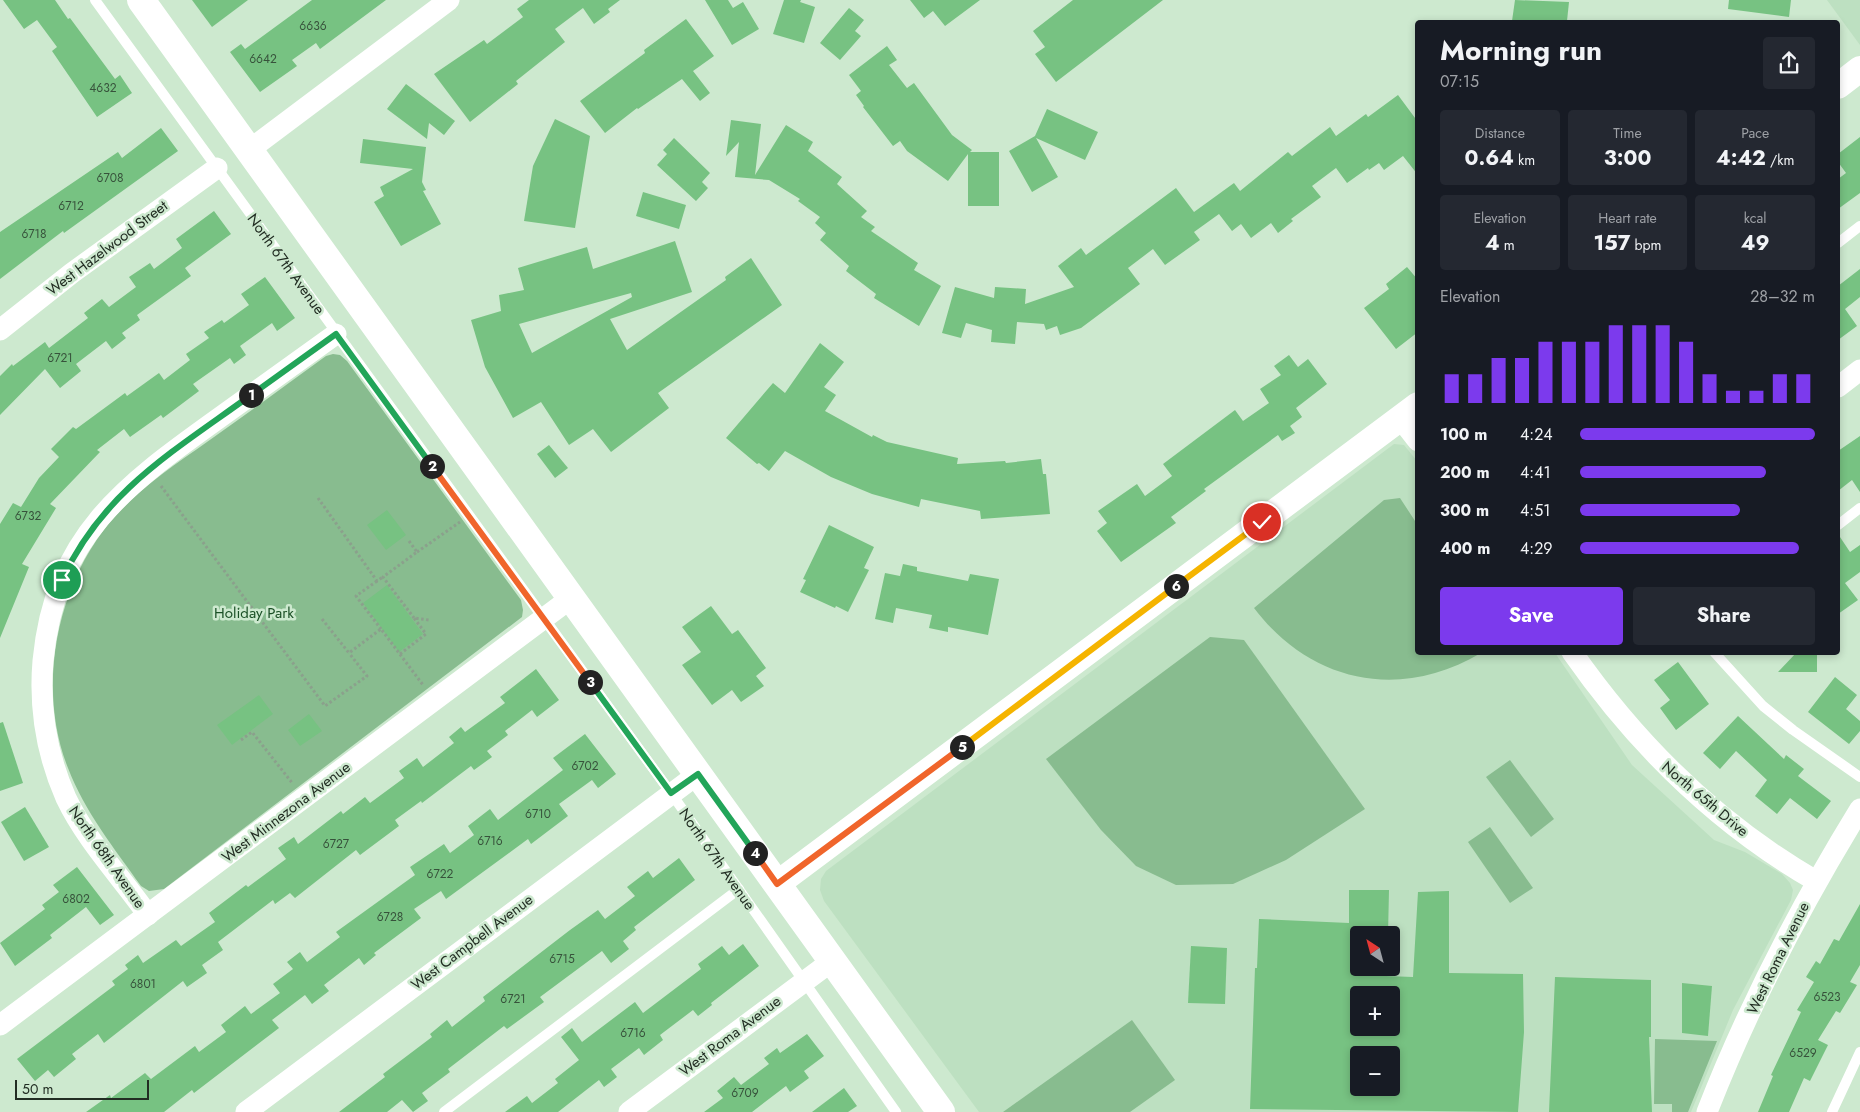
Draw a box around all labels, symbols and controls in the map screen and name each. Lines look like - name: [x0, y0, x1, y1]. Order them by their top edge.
- house number: 6636: [299, 17, 327, 35]
- text: Morning run: [1440, 30, 1602, 71]
- button: share: [1763, 37, 1815, 89]
- house number: 6642: [249, 50, 277, 68]
- text: 07:15: [1440, 70, 1479, 93]
- house number: 4632: [89, 79, 117, 97]
- text: Distance: [1475, 123, 1525, 143]
- text: Time: [1613, 123, 1642, 143]
- text: Pace: [1741, 123, 1769, 143]
- text: 0.64: [1465, 143, 1514, 173]
- text: 3:00: [1604, 143, 1651, 173]
- text: 4:42: [1716, 143, 1766, 173]
- text: km: [1514, 150, 1535, 170]
- text: /km: [1766, 150, 1794, 170]
- house number: 6708: [97, 169, 123, 187]
- street label: West Hazelwood Street: [42, 195, 172, 301]
- house number: 6712: [58, 197, 84, 215]
- text: Elevation: [1473, 208, 1526, 228]
- text: Heart rate: [1598, 208, 1657, 228]
- text: kcal: [1744, 208, 1766, 228]
- street label: North 67th Avenue: [242, 209, 330, 319]
- house number: 6718: [21, 225, 47, 243]
- text: 4: [1485, 228, 1500, 258]
- text: 157: [1593, 228, 1630, 258]
- text: 49: [1741, 228, 1770, 258]
- text: m: [1500, 235, 1515, 255]
- text: bpm: [1630, 235, 1661, 255]
- text: Elevation: [1440, 285, 1500, 308]
- text: 28–32 m: [1750, 285, 1815, 308]
- house number: 6721: [47, 349, 73, 367]
- pin: 1: [238, 382, 264, 408]
- text: 1: [248, 385, 255, 405]
- text: 100 m: [1440, 423, 1487, 446]
- text: 4:24: [1520, 423, 1553, 446]
- pin: 2: [420, 454, 444, 478]
- text: 2: [428, 456, 437, 476]
- text: 200 m: [1440, 461, 1490, 484]
- text: 4:41: [1520, 461, 1551, 484]
- text: 300 m: [1440, 499, 1489, 522]
- text: 4:51: [1520, 499, 1550, 522]
- pin: [1241, 501, 1283, 543]
- house number: 6732: [15, 507, 41, 525]
- icon: check: [1248, 508, 1276, 536]
- text: 400 m: [1440, 537, 1490, 560]
- text: 4:29: [1520, 537, 1552, 560]
- pin: [41, 559, 83, 601]
- icon: arrive: [48, 566, 76, 594]
- pin: 6: [1164, 574, 1188, 598]
- text: 6: [1172, 576, 1181, 596]
- button: Save: [1440, 587, 1623, 645]
- button: Share: [1633, 587, 1815, 645]
- park label: Holiday Park: [214, 602, 294, 624]
- pin: 3: [578, 670, 602, 694]
- text: 3: [586, 672, 595, 692]
- pin: 5: [950, 734, 974, 760]
- text: 5: [958, 737, 967, 757]
- street label: West Minnezona Avenue: [217, 756, 355, 868]
- street label: North 65th Drive: [1657, 756, 1753, 842]
- house number: 6702: [571, 757, 599, 775]
- street label: North 68th Avenue: [63, 801, 151, 913]
- street label: North 67th Avenue: [674, 803, 761, 915]
- house number: 6710: [525, 805, 551, 823]
- house number: 6716: [477, 832, 503, 850]
- house number: 6727: [323, 835, 350, 853]
- pin: 4: [742, 840, 768, 866]
- text: 4: [751, 843, 760, 863]
- house number: 6722: [427, 865, 454, 883]
- street label: West Campbell Avenue: [406, 889, 538, 995]
- house number: 6802: [62, 890, 90, 908]
- street label: West Roma Avenue: [1741, 898, 1815, 1018]
- house number: 6728: [377, 908, 403, 926]
- north arrow: [1350, 926, 1400, 976]
- map controls: [1350, 926, 1400, 1096]
- house number: 6715: [549, 950, 575, 968]
- house number: 6801: [130, 975, 156, 993]
- button: +: [1350, 986, 1400, 1036]
- house number: 6523: [1813, 988, 1841, 1006]
- house number: 6721: [500, 990, 526, 1008]
- street label: West Roma Avenue: [675, 990, 786, 1082]
- house number: 6716: [620, 1024, 646, 1042]
- house number: 6529: [1789, 1044, 1817, 1062]
- button: −: [1350, 1046, 1400, 1096]
- scale bar: [15, 1077, 149, 1100]
- text: 50 m: [22, 1079, 53, 1099]
- house number: 6709: [731, 1084, 759, 1102]

